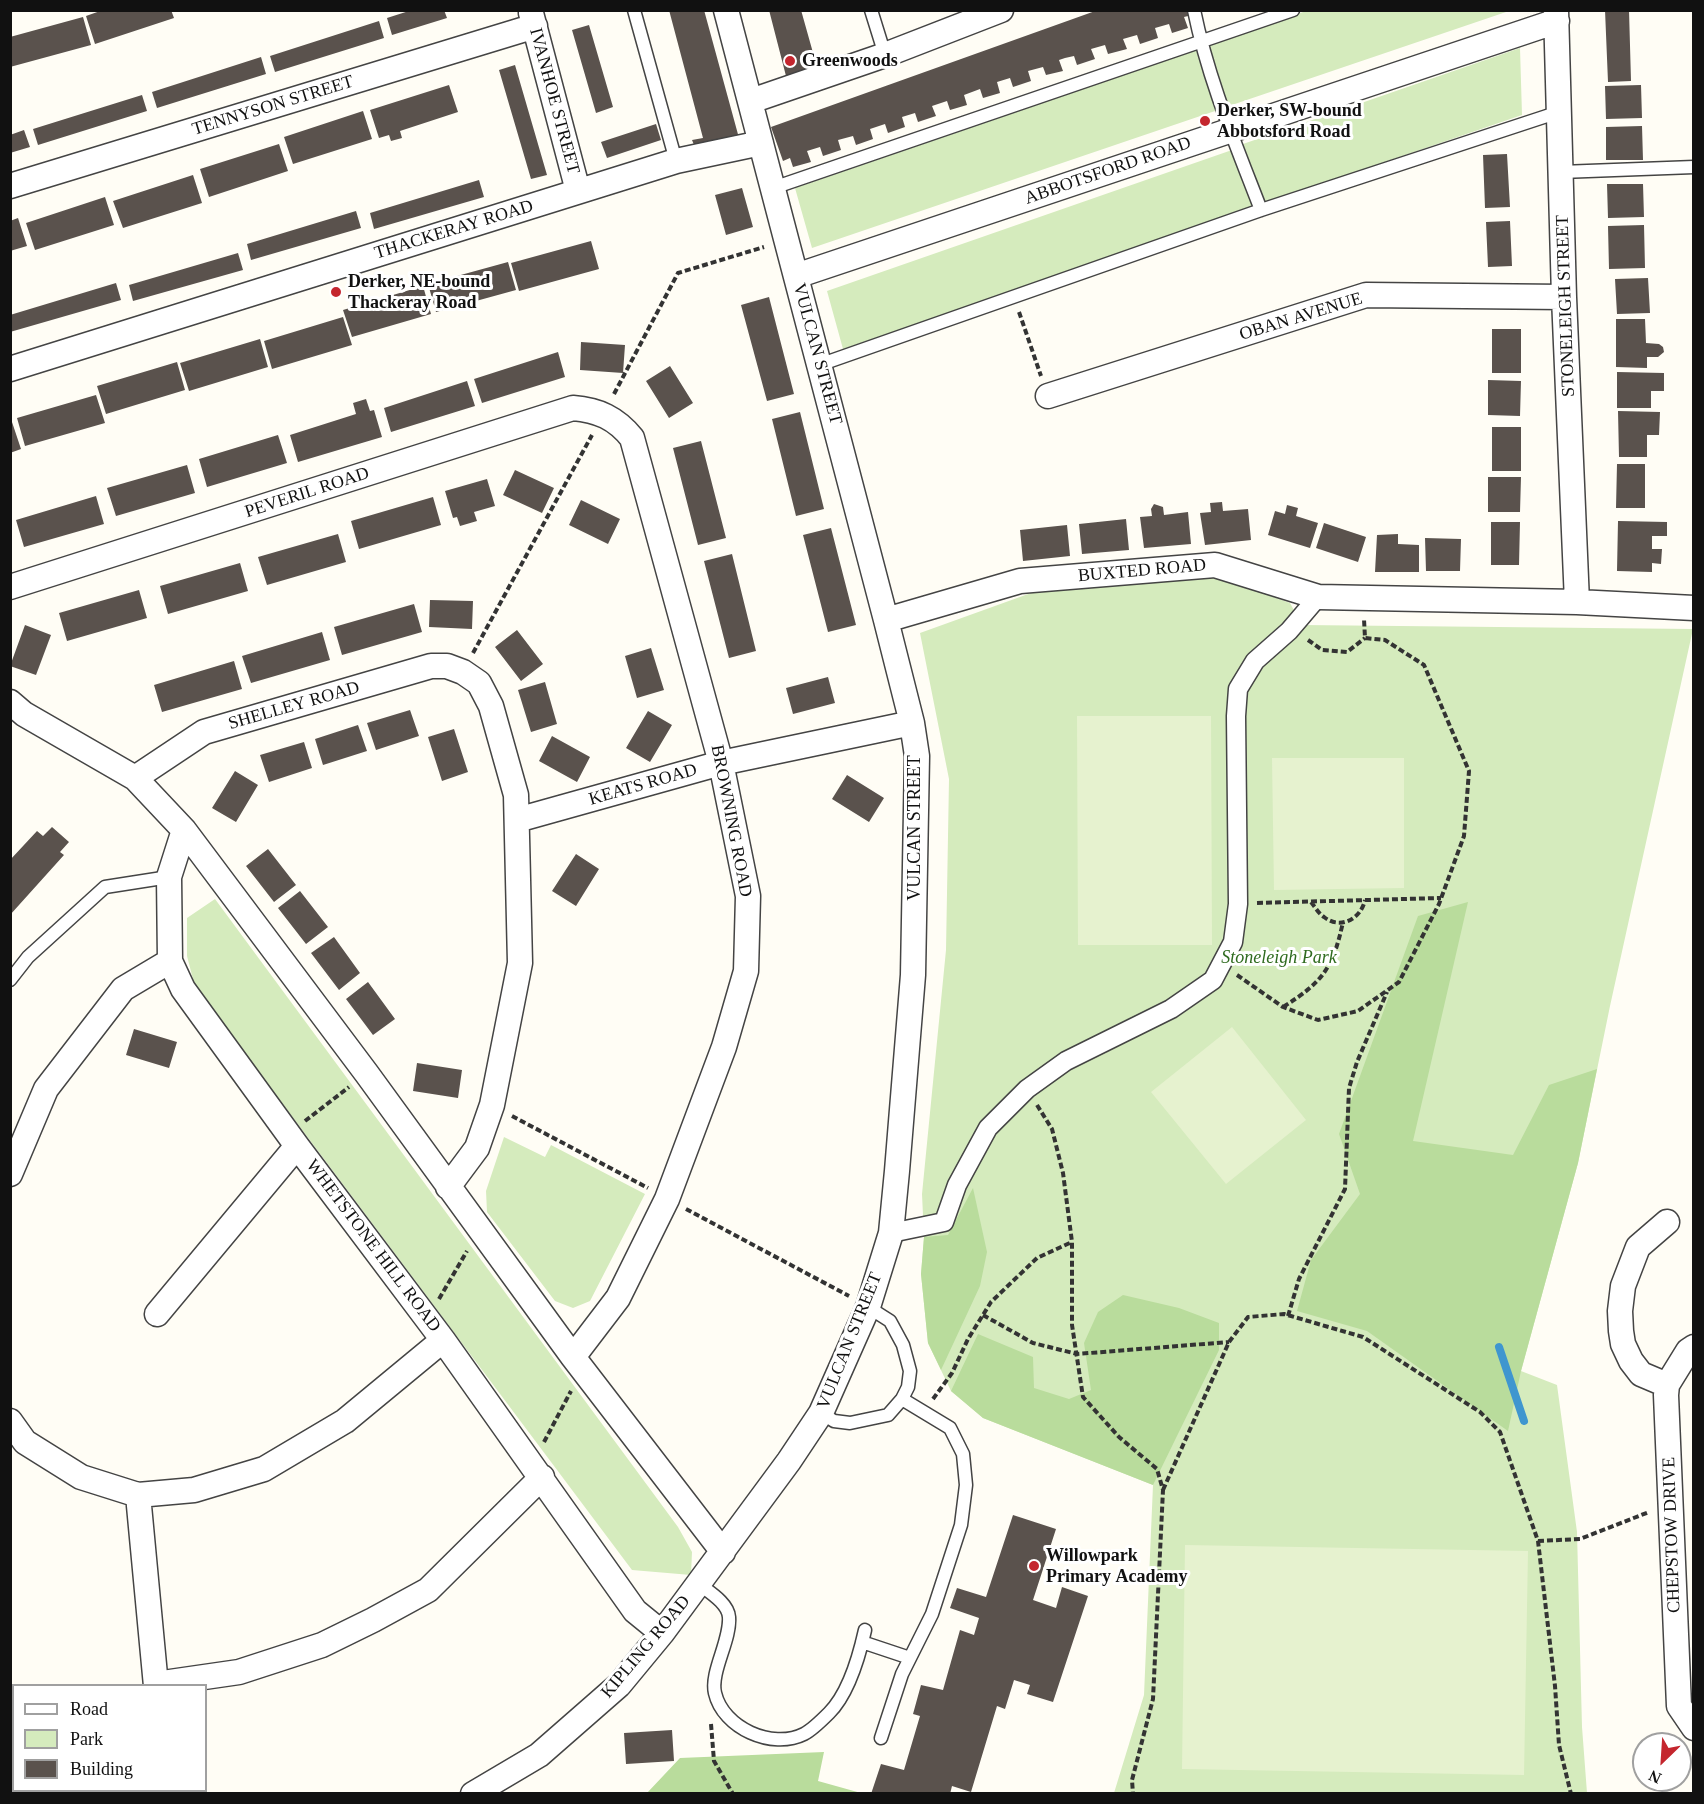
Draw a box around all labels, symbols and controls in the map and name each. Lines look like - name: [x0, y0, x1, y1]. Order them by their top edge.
- street label: IVANHOE STREET: [524, 26, 584, 176]
- place label: Greenwoods: [802, 50, 898, 72]
- marker: Greenwoods: [783, 54, 797, 68]
- street label: TENNYSON STREET: [190, 71, 356, 141]
- place label: Derker, SW-bound Abbotsford Road: [1217, 100, 1362, 142]
- marker: Derker, SW-bound Abbotsford Road: [1198, 114, 1212, 128]
- street label: ABBOTSFORD ROAD: [1022, 132, 1194, 210]
- street label: THACKERAY ROAD: [372, 196, 536, 264]
- street label: STONELEIGH STREET: [1552, 215, 1580, 397]
- place label: Derker, NE-bound Thackeray Road: [348, 271, 490, 314]
- street label: VULCAN STREET: [788, 281, 846, 427]
- marker: Derker, NE-bound Thackeray Road: [329, 285, 343, 299]
- street label: OBAN AVENUE: [1237, 288, 1365, 346]
- street label: PEVERIL ROAD: [242, 463, 372, 523]
- street label: BUXTED ROAD: [1077, 555, 1207, 587]
- street label: SHELLEY ROAD: [226, 677, 362, 735]
- street label: BROWNING ROAD: [706, 743, 756, 899]
- street label: VULCAN STREET: [904, 755, 926, 901]
- street label: KEATS ROAD: [586, 759, 700, 811]
- park label: Stoneleigh Park: [1221, 947, 1337, 969]
- street label: WHETSTONE HILL ROAD: [301, 1155, 445, 1337]
- street label: VULCAN STREET: [813, 1270, 887, 1412]
- street label: CHEPSTOW DRIVE: [1658, 1457, 1686, 1613]
- place label: Willowpark Primary Academy: [1046, 1545, 1187, 1588]
- marker: Willowpark Primary Academy: [1027, 1559, 1041, 1573]
- street label: KIPLING ROAD: [597, 1591, 695, 1703]
- legend: [12, 1684, 207, 1792]
- text: Road: [70, 1699, 108, 1719]
- text: Park: [70, 1729, 103, 1749]
- north arrow: [1632, 1732, 1692, 1792]
- text: Building: [70, 1759, 133, 1779]
- text: N: [1646, 1767, 1664, 1787]

